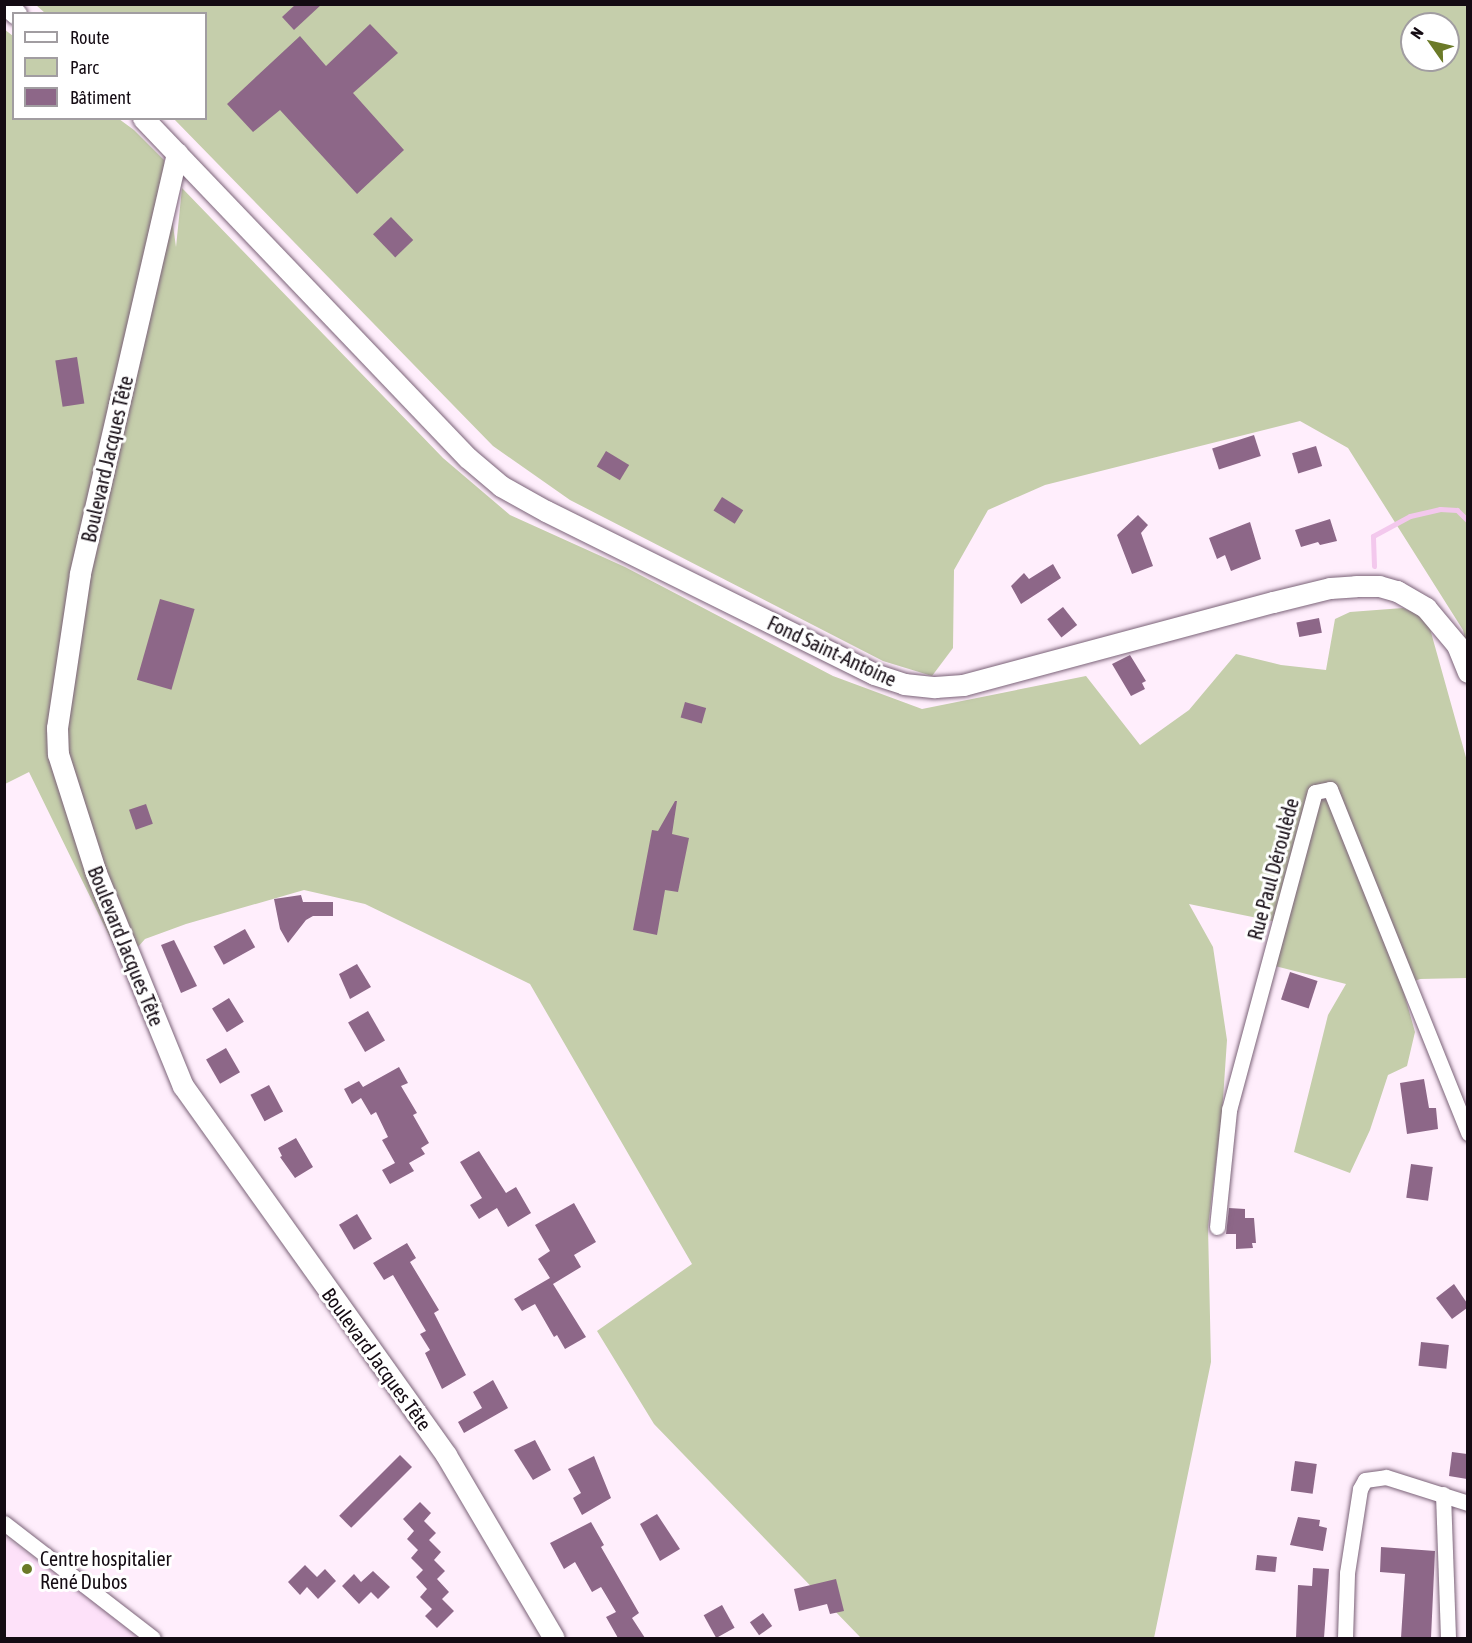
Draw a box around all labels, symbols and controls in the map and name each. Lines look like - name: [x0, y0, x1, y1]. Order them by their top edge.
- legend: [12, 12, 207, 120]
- north arrow: [1400, 12, 1460, 72]
- text: N: [1407, 24, 1427, 42]
- text: Route: [70, 27, 109, 48]
- text: Parc: [70, 57, 99, 78]
- text: Bâtiment: [70, 87, 131, 108]
- street label: Boulevard Jacques Tête: [76, 373, 138, 545]
- street label: Fond Saint-Antoine: [764, 611, 900, 691]
- street label: Rue Paul Déroulède: [1243, 795, 1303, 943]
- street label: Boulevard Jacques Tête: [83, 863, 169, 1029]
- street label: Boulevard Jacques Tête: [317, 1283, 437, 1435]
- place label: Centre hospitalier René Dubos: [40, 1546, 171, 1593]
- marker: Centre hospitalier René Dubos: [18, 1560, 36, 1578]

